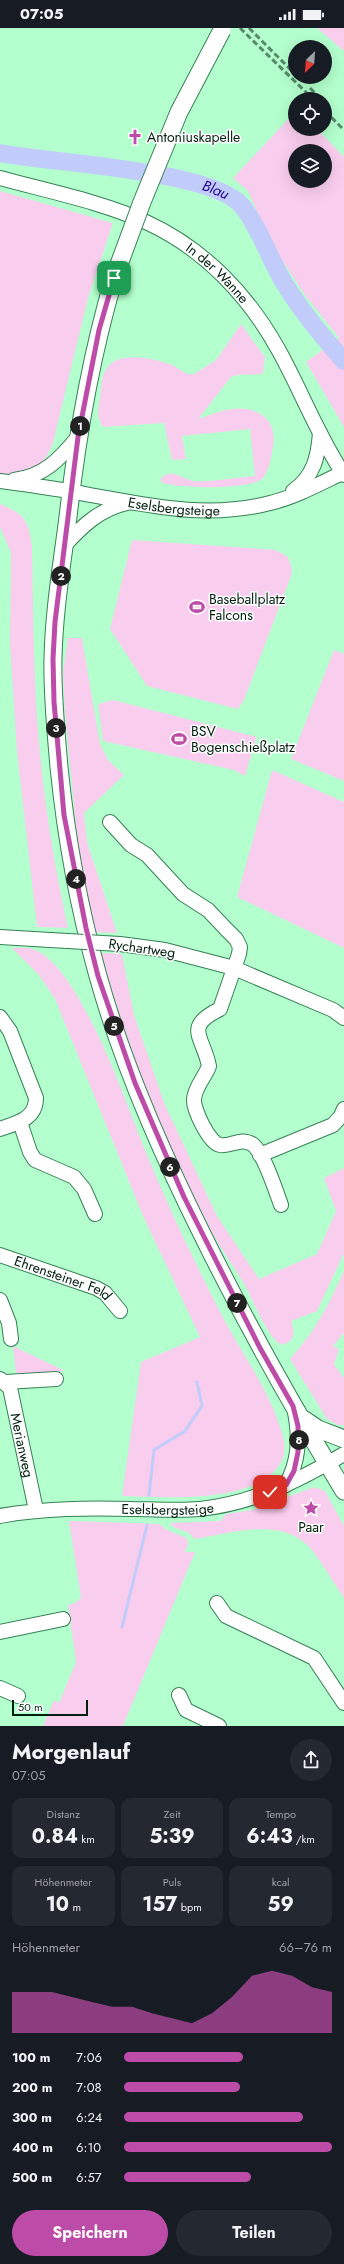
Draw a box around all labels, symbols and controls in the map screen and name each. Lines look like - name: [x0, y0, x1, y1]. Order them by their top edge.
- text: 07:05: [20, 3, 63, 25]
- north arrow: [288, 40, 332, 84]
- map controls: [288, 40, 332, 188]
- button: locate: [288, 92, 332, 136]
- place label: Antoniuskapelle: [147, 127, 240, 147]
- church icon: Antoniuskapelle: [126, 128, 144, 146]
- button: layers: [288, 144, 332, 188]
- water label: Blau: [199, 175, 233, 205]
- street label: In der Wanne: [182, 238, 254, 307]
- pin: [97, 261, 131, 295]
- icon: arrive: [103, 267, 125, 289]
- pin: 1: [70, 416, 90, 436]
- text: 1: [77, 418, 83, 434]
- street label: Eselsbergsteige: [126, 492, 220, 520]
- pin: 2: [51, 566, 71, 586]
- text: 2: [57, 568, 65, 584]
- place label: Baseballplatz Falcons: [209, 589, 286, 625]
- sports icon: Baseballplatz Falcons: [188, 598, 206, 616]
- pin: 3: [46, 718, 66, 738]
- text: 3: [53, 720, 59, 736]
- place label: BSV Bogenschießplatz: [191, 721, 296, 757]
- sports icon: BSV Bogenschießplatz: [170, 730, 188, 748]
- pin: 4: [66, 869, 86, 889]
- text: 4: [72, 871, 80, 887]
- street label: Rychartweg: [107, 933, 177, 963]
- pin: 5: [104, 1016, 124, 1036]
- text: 5: [110, 1018, 118, 1034]
- pin: 6: [160, 1157, 180, 1177]
- text: 6: [166, 1159, 174, 1175]
- street label: Ehrensteiner Feld: [12, 1251, 117, 1304]
- pin: 7: [227, 1293, 247, 1313]
- text: 7: [234, 1295, 240, 1311]
- street label: Merianweg: [6, 1411, 39, 1479]
- pin: 8: [289, 1430, 309, 1450]
- text: 8: [296, 1432, 302, 1448]
- pin: [253, 1475, 287, 1509]
- icon: check: [259, 1481, 281, 1503]
- street label: Eselsbergsteige: [121, 1497, 215, 1520]
- place icon: Paar: [302, 1499, 320, 1517]
- place label: Paar: [298, 1517, 324, 1537]
- scale bar: [12, 1698, 88, 1717]
- text: 50 m: [18, 1699, 43, 1715]
- text: Morgenlauf: [12, 1735, 130, 1767]
- button: share: [290, 1739, 332, 1781]
- text: 07:05: [12, 1766, 46, 1785]
- text: Distanz: [47, 1806, 80, 1822]
- text: Zeit: [164, 1806, 180, 1822]
- text: Tempo: [265, 1806, 296, 1822]
- text: 0.84: [32, 1822, 78, 1851]
- text: 5:39: [149, 1822, 195, 1851]
- text: 6:43: [246, 1822, 293, 1851]
- text: km: [78, 1831, 95, 1847]
- text: /km: [293, 1831, 315, 1847]
- text: Höhenmeter: [35, 1874, 92, 1890]
- text: Puls: [163, 1874, 181, 1890]
- text: kcal: [272, 1874, 290, 1890]
- text: 10: [46, 1890, 69, 1919]
- text: 157: [142, 1890, 177, 1919]
- text: 59: [268, 1890, 294, 1919]
- text: m: [69, 1899, 81, 1915]
- text: bpm: [177, 1899, 202, 1915]
- text: Höhenmeter: [12, 1938, 80, 1957]
- text: 66–76 m: [279, 1938, 332, 1957]
- text: 100 m: [12, 2048, 50, 2067]
- text: 7:06: [76, 2048, 102, 2067]
- text: 200 m: [12, 2078, 52, 2097]
- text: 7:08: [76, 2078, 102, 2097]
- text: 300 m: [12, 2108, 52, 2127]
- text: 6:24: [76, 2108, 102, 2127]
- text: 400 m: [12, 2138, 53, 2157]
- text: 6:10: [76, 2138, 101, 2157]
- text: 500 m: [12, 2168, 52, 2187]
- text: 6:57: [76, 2168, 102, 2187]
- button: Speichern: [12, 2210, 168, 2256]
- button: Teilen: [176, 2210, 332, 2256]

